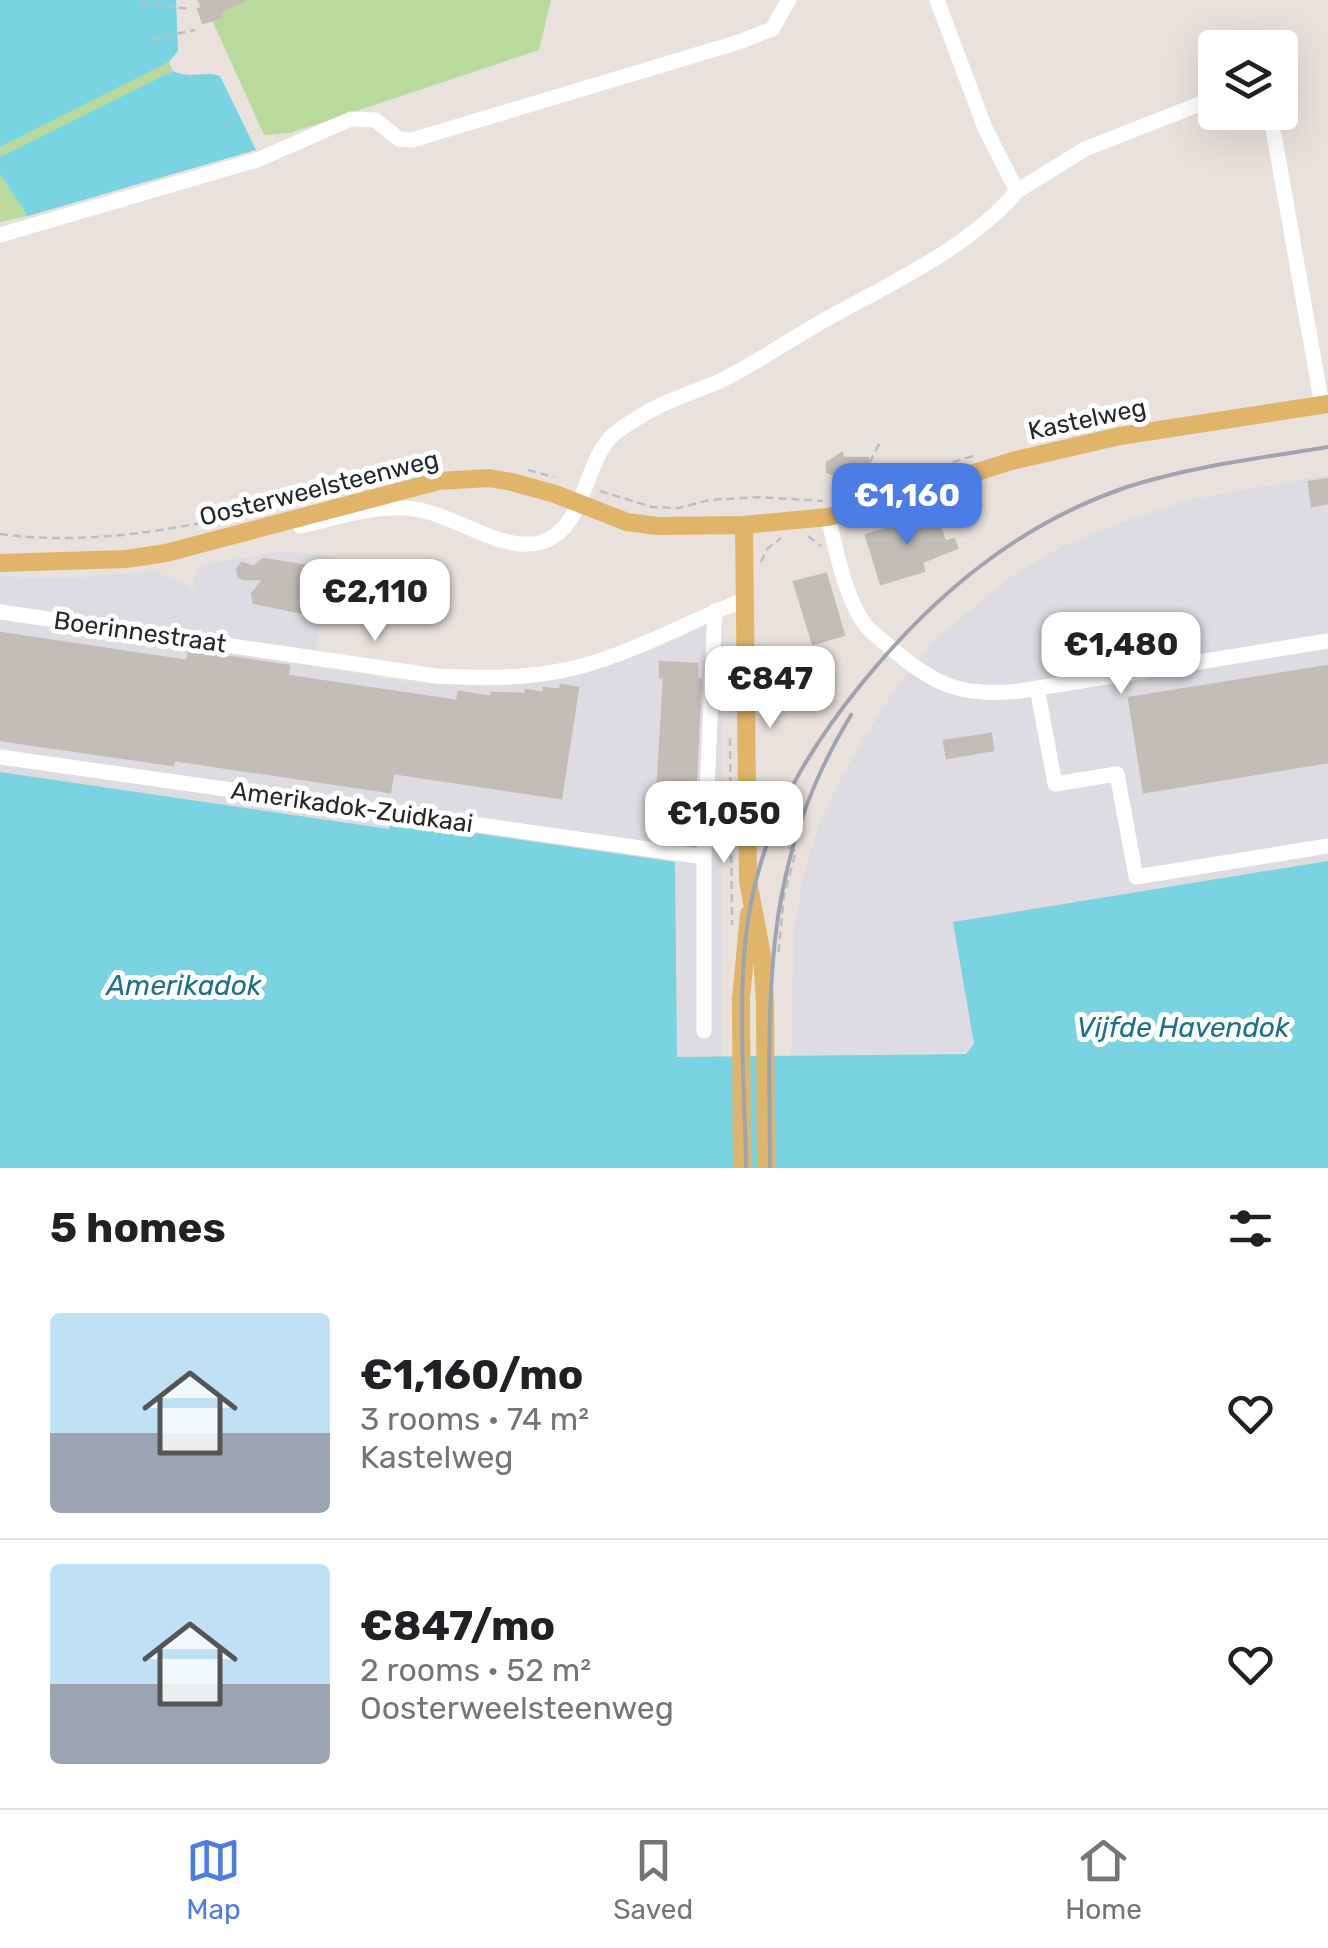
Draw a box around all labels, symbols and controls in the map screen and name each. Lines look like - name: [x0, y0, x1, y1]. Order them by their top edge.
- map controls: [1198, 30, 1298, 130]
- button: layers: [1198, 30, 1298, 130]
- street label: Kastelweg: [1025, 392, 1149, 446]
- street label: Oosterweelsteenweg: [197, 444, 441, 532]
- pin: €1,160: [826, 463, 988, 548]
- text: €1,160: [854, 476, 960, 514]
- pin: €2,110: [294, 559, 456, 644]
- text: €2,110: [322, 572, 428, 610]
- street label: Boerinnestraat: [52, 606, 228, 658]
- pin: €1,480: [1040, 612, 1202, 697]
- text: €1,480: [1064, 625, 1178, 663]
- pin: €847: [711, 646, 829, 731]
- text: €847: [727, 659, 813, 697]
- street label: Amerikadok-Zuidkaai: [229, 776, 475, 838]
- pin: €1,050: [643, 781, 805, 866]
- text: €1,050: [667, 794, 781, 832]
- water label: Amerikadok: [105, 969, 262, 1002]
- water label: Vijfde Havendok: [1076, 1011, 1290, 1044]
- icon: filters: [1223, 1201, 1278, 1256]
- text: 5 homes: [50, 1203, 226, 1253]
- text: €1,160/mo: [360, 1350, 583, 1400]
- icon: home: [130, 1353, 250, 1473]
- icon: heart: [1223, 1386, 1278, 1441]
- text: 3 rooms · 74 m²: [360, 1400, 589, 1438]
- text: Kastelweg: [360, 1438, 513, 1476]
- text: €847/mo: [360, 1601, 555, 1651]
- icon: home: [130, 1604, 250, 1724]
- icon: heart: [1223, 1637, 1278, 1692]
- text: 2 rooms · 52 m²: [360, 1651, 591, 1689]
- text: Oosterweelsteenweg: [360, 1689, 674, 1727]
- tab: Map: [186, 1833, 241, 1926]
- tab: Saved: [613, 1833, 693, 1926]
- tab: Home: [1065, 1833, 1142, 1926]

